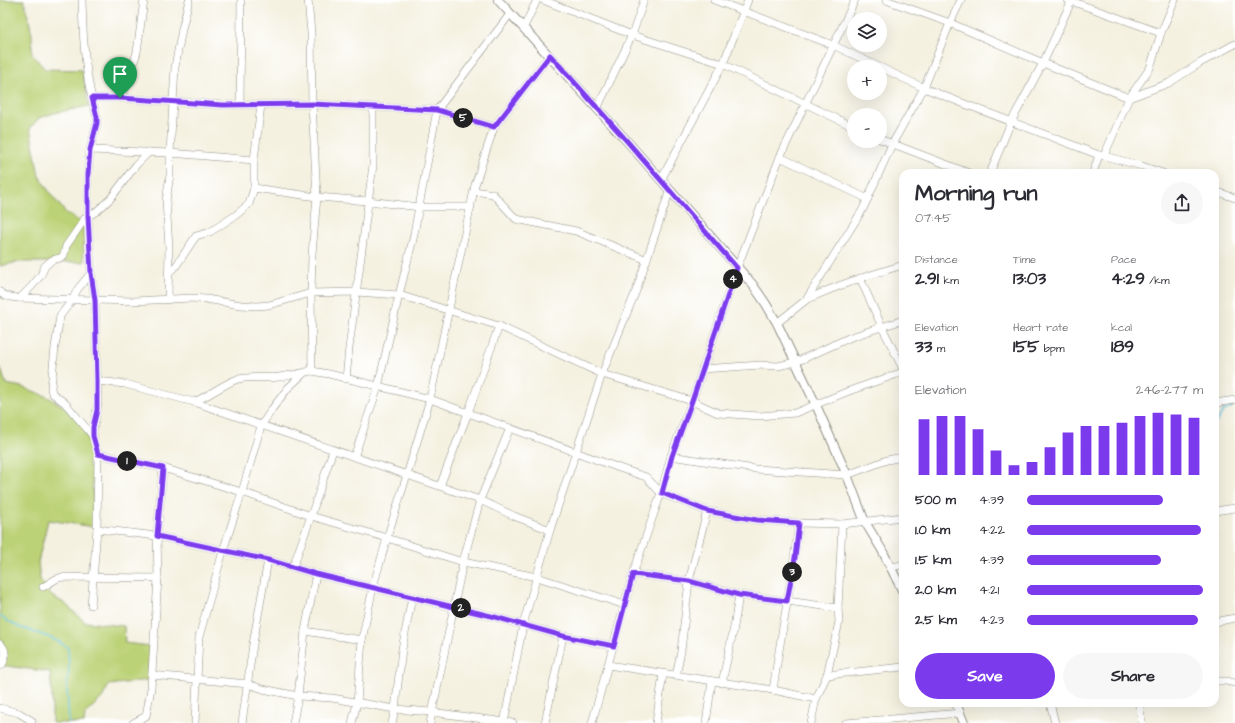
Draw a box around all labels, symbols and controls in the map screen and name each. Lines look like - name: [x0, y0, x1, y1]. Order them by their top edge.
- map controls: [847, 12, 887, 148]
- button: layers: [847, 12, 887, 52]
- pin: [103, 57, 137, 98]
- button: +: [847, 60, 887, 100]
- icon: arrive: [109, 63, 131, 85]
- pin: 5: [453, 108, 473, 128]
- button: −: [847, 108, 887, 148]
- text: 5: [459, 110, 467, 125]
- text: Morning run: [915, 178, 1038, 209]
- button: share: [1161, 182, 1203, 224]
- text: 07:45: [915, 209, 951, 227]
- text: Distance: [915, 252, 958, 267]
- text: Time: [1013, 252, 1036, 267]
- text: Pace: [1111, 252, 1137, 267]
- text: 2.91: [915, 267, 939, 291]
- text: 13:03: [1013, 267, 1046, 291]
- text: 4:29: [1111, 267, 1145, 291]
- pin: 4: [723, 269, 743, 289]
- text: 4: [729, 271, 737, 286]
- text: km: [939, 273, 959, 288]
- text: /km: [1145, 273, 1170, 288]
- text: Elevation: [915, 320, 958, 335]
- text: Heart rate: [1013, 320, 1068, 335]
- text: kcal: [1111, 320, 1132, 335]
- text: 33: [915, 335, 932, 359]
- text: 155: [1013, 335, 1039, 359]
- text: 189: [1111, 335, 1134, 359]
- text: m: [932, 341, 945, 356]
- text: bpm: [1039, 341, 1065, 356]
- text: Elevation: [915, 381, 966, 399]
- text: 246–277 m: [1136, 381, 1203, 399]
- pin: 1: [117, 451, 137, 471]
- text: 1: [126, 453, 128, 468]
- text: 500 m: [915, 491, 956, 509]
- text: 4:39: [979, 491, 1004, 509]
- text: 1.0 km: [915, 521, 950, 539]
- text: 4:22: [979, 521, 1005, 539]
- text: 1.5 km: [915, 551, 951, 569]
- text: 4:39: [979, 551, 1004, 569]
- pin: 3: [782, 562, 802, 582]
- text: 3: [789, 564, 795, 579]
- text: 2.0 km: [915, 581, 956, 599]
- text: 4:21: [979, 581, 999, 599]
- pin: 2: [451, 598, 471, 618]
- text: 2: [458, 600, 464, 615]
- text: 2.5 km: [915, 611, 957, 629]
- text: 4:23: [979, 611, 1004, 629]
- button: Save: [915, 653, 1055, 699]
- button: Share: [1063, 653, 1203, 699]

